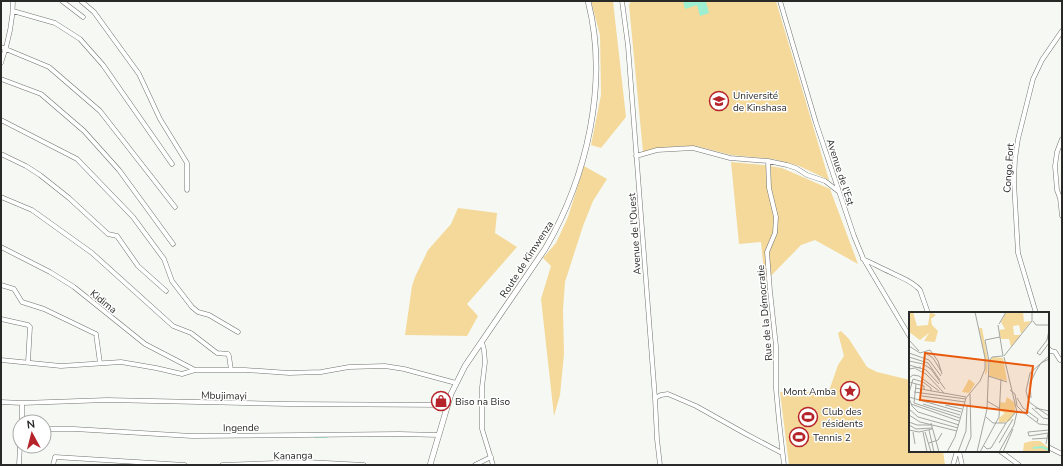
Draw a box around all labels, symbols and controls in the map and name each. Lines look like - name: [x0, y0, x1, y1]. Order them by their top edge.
- place label: Université de Kinshasa: [733, 89, 787, 115]
- school or university icon: Université de Kinshasa: [708, 90, 730, 112]
- street label: Avenue de l'Est: [823, 137, 858, 208]
- street label: Congo Fort: [1000, 142, 1018, 193]
- street label: Avenue de l'Ouest: [625, 192, 645, 275]
- street label: Route de Kimwenza: [497, 218, 557, 301]
- street label: Rue de la Démocratie: [754, 264, 776, 361]
- street label: Kidima: [87, 287, 120, 317]
- inset map: [909, 312, 1049, 452]
- place icon: Mont Amba: [839, 380, 861, 402]
- place label: Mont Amba: [783, 385, 836, 399]
- street label: Mbujimayi: [201, 389, 247, 403]
- shop icon: Biso na Biso: [430, 390, 452, 412]
- place label: Biso na Biso: [455, 395, 510, 409]
- place label: Club des résidents: [822, 405, 863, 431]
- sports icon: Club des résidents: [797, 406, 819, 428]
- north arrow: [12, 414, 52, 454]
- text: N: [26, 417, 36, 433]
- street label: Ingende: [223, 421, 259, 435]
- sports icon: Tennis 2: [788, 426, 810, 448]
- place label: Tennis 2: [813, 431, 851, 445]
- street label: Kananga: [273, 449, 313, 463]

